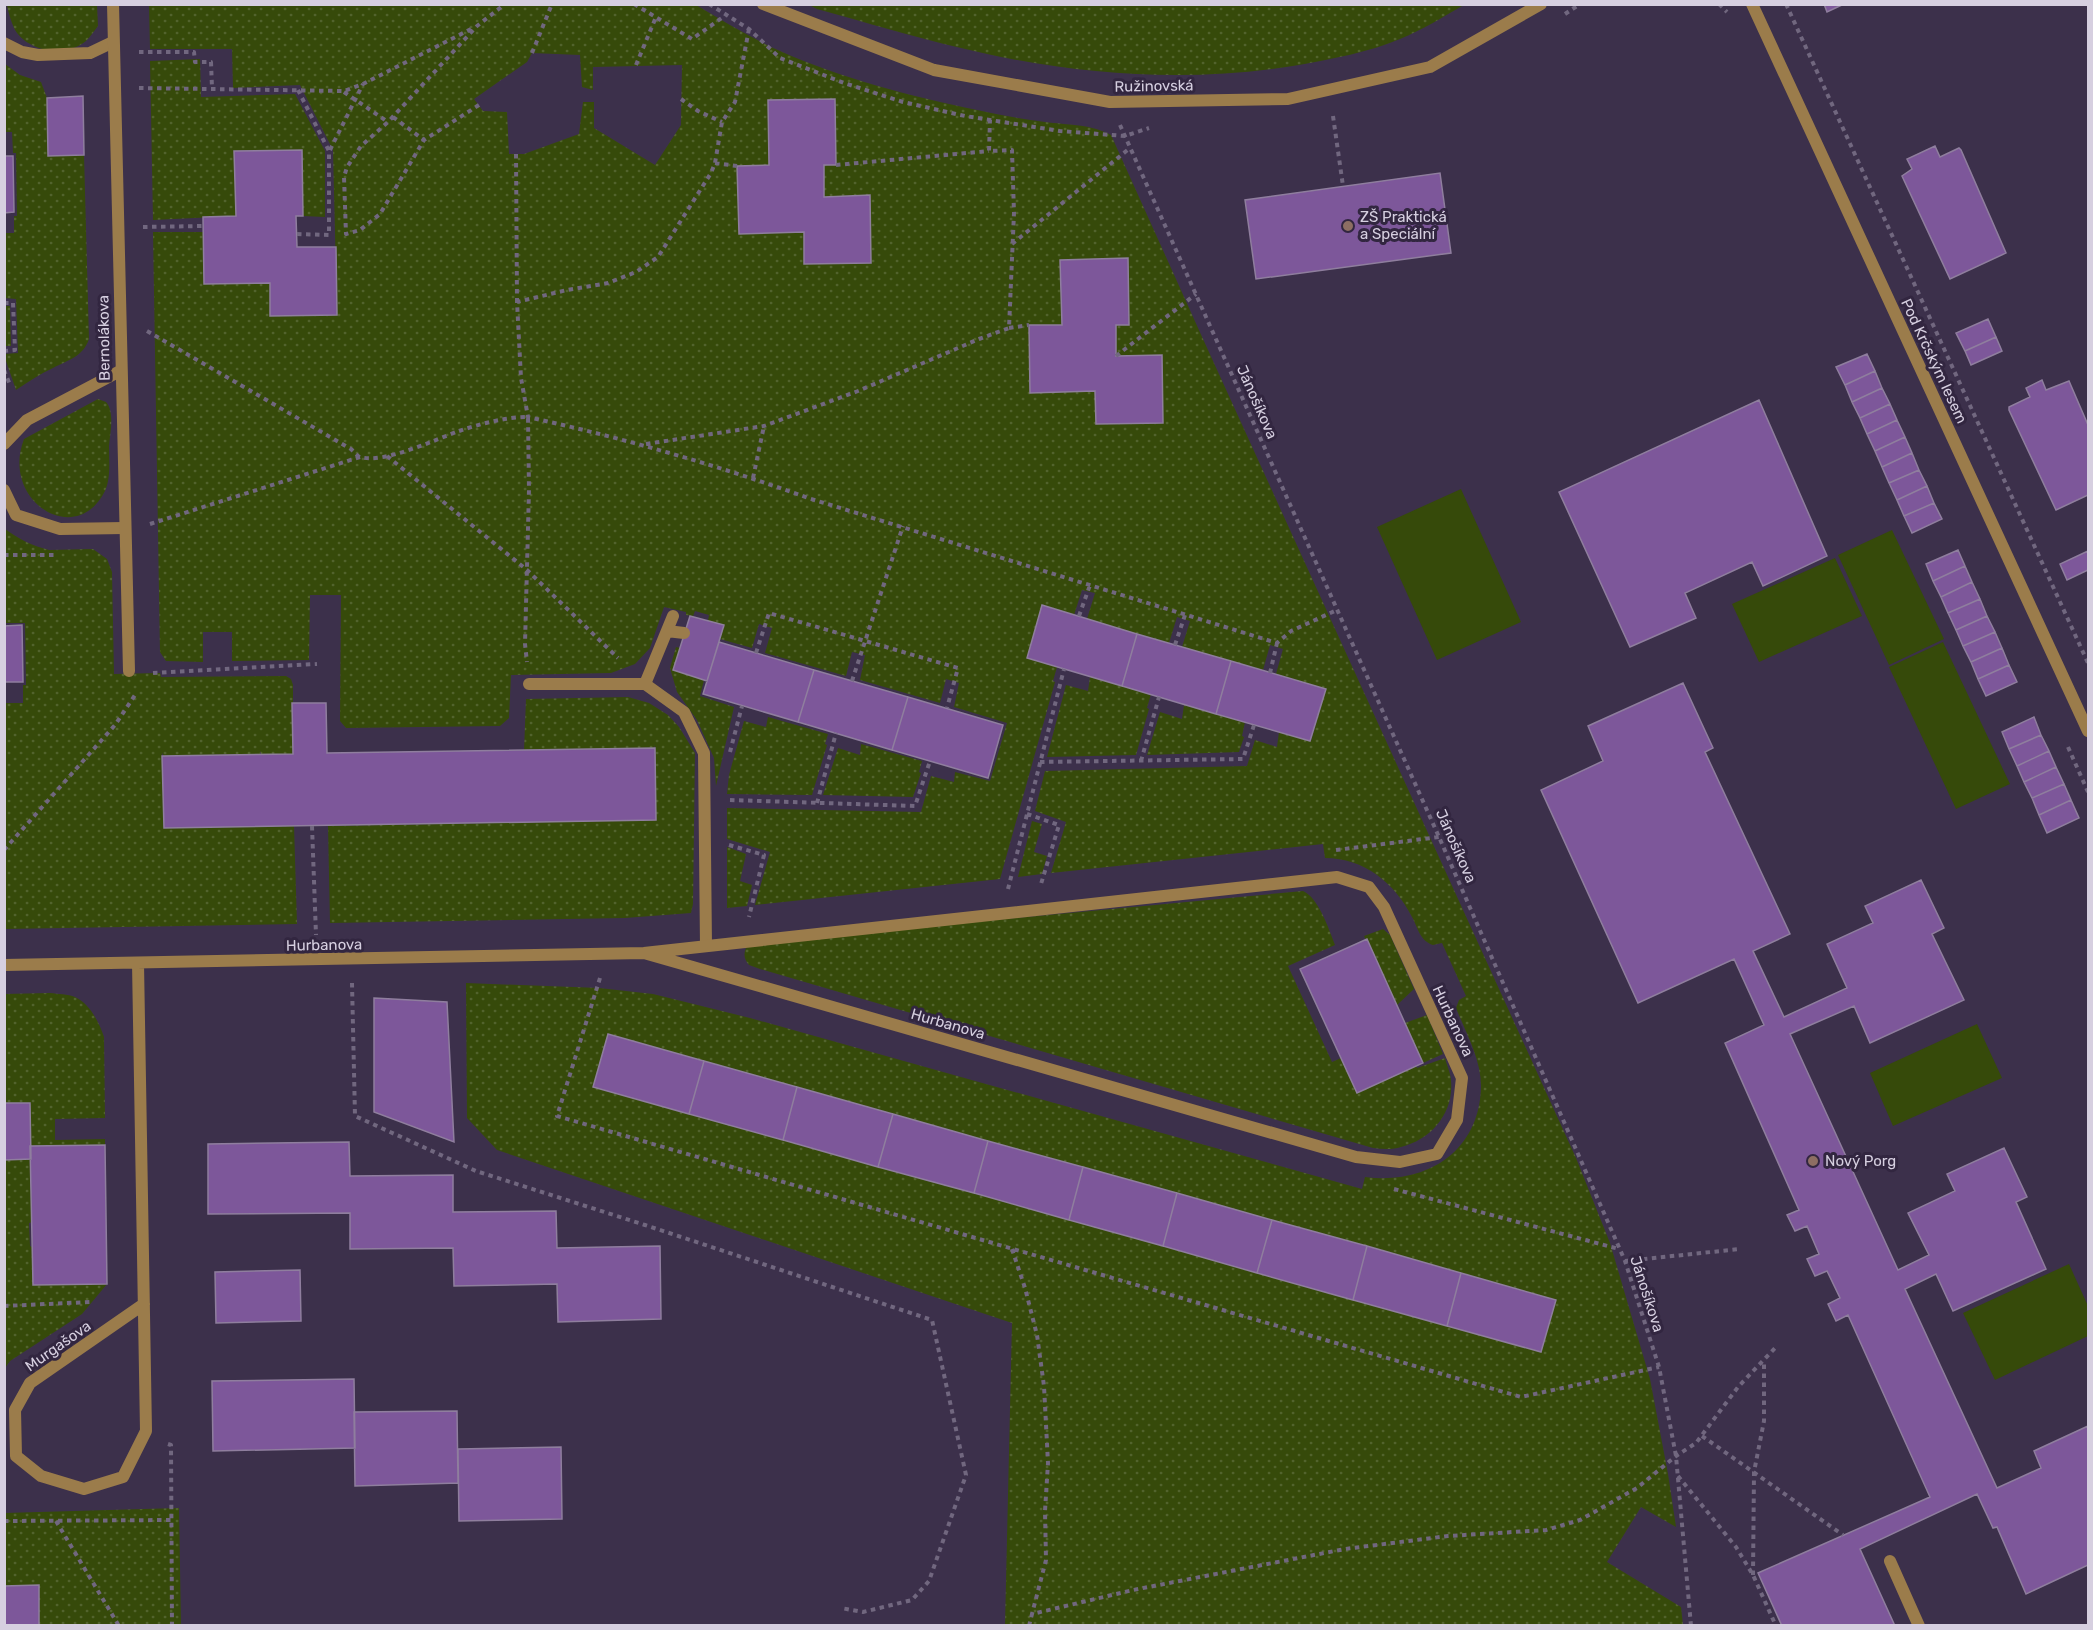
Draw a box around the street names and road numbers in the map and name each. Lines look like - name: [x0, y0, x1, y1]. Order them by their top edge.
- street label: Ružinovská: [1114, 76, 1194, 96]
- street label: Bernolákova: [94, 295, 114, 381]
- street label: Pod Krčským lesem: [1897, 296, 1971, 426]
- street label: Jánošíkova: [1233, 362, 1281, 442]
- street label: Jánošíkova: [1432, 806, 1480, 886]
- street label: Hurbanova: [286, 935, 362, 955]
- street label: Hurbanova: [1429, 983, 1477, 1059]
- street label: Hurbanova: [909, 1005, 987, 1043]
- street label: Jánošíkova: [1626, 1254, 1668, 1334]
- street label: Murgašova: [22, 1317, 94, 1375]

